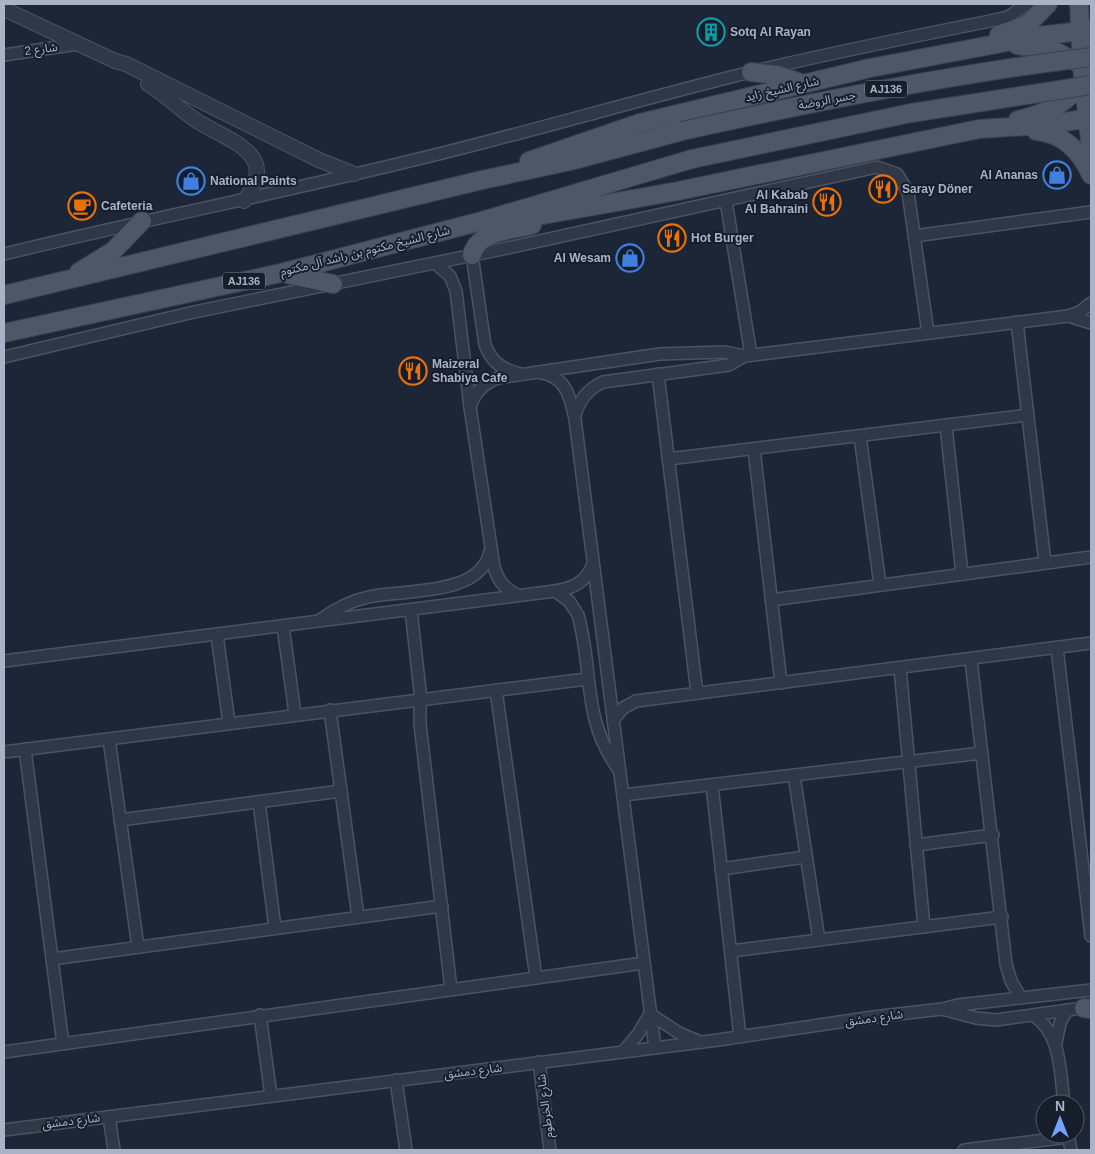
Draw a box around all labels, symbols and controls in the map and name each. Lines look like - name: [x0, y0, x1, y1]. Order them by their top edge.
- building icon: Sotq Al Rayan: [696, 17, 726, 47]
- place label: Sotq Al Rayan: [730, 25, 811, 39]
- street label: شارع 2: [24, 40, 59, 60]
- street label: شارع الشيخ زايد: [744, 74, 821, 106]
- road number: AJ136: [865, 80, 907, 98]
- street label: جسر الروضة: [797, 88, 857, 112]
- shop icon: Al Ananas: [1042, 160, 1072, 190]
- shop icon: National Paints: [176, 166, 206, 196]
- place label: Al Ananas: [980, 168, 1038, 182]
- place label: National Paints: [210, 174, 297, 188]
- restaurant icon: Saray Döner: [868, 174, 898, 204]
- place label: Saray Döner: [902, 182, 973, 196]
- restaurant icon: Al Kabab Al Bahraini: [812, 187, 842, 217]
- place label: Al Kabab Al Bahraini: [745, 188, 808, 216]
- cafe icon: Cafeteria: [67, 191, 97, 221]
- place label: Cafeteria: [101, 199, 153, 213]
- street label: شارع الشيخ مكتوم بن راشد آل مكتوم: [279, 223, 452, 281]
- restaurant icon: Hot Burger: [657, 223, 687, 253]
- place label: Hot Burger: [691, 231, 754, 245]
- shop icon: Al Wesam: [615, 243, 645, 273]
- place label: Al Wesam: [554, 251, 611, 265]
- road number: AJ136: [223, 272, 265, 290]
- restaurant icon: Maizeral Shabiya Cafe: [398, 356, 428, 386]
- place label: Maizeral Shabiya Cafe: [432, 357, 508, 385]
- street label: شارع دمشق: [844, 1007, 904, 1031]
- street label: شارع دمشق: [443, 1060, 503, 1084]
- street label: شارع الخرطوم: [534, 1073, 558, 1139]
- north arrow: [1035, 1094, 1085, 1144]
- text: N: [1055, 1098, 1065, 1114]
- street label: شارع دمشق: [41, 1110, 101, 1134]

